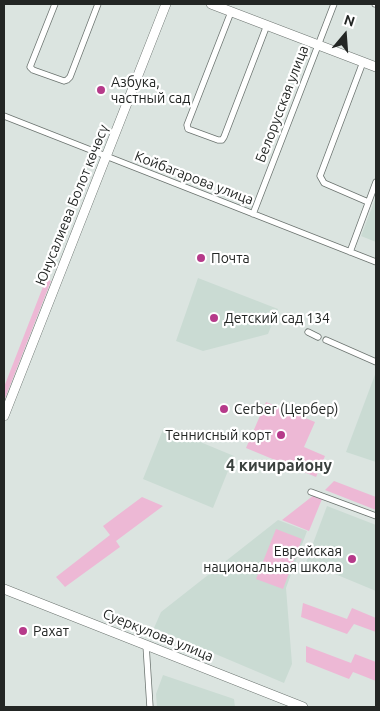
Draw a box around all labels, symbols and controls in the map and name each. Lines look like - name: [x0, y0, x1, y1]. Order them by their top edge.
- north arrow: [320, 10, 370, 60]
- text: N: [342, 12, 357, 30]
- street label: Белорусская улица: [252, 43, 312, 165]
- place label: Азбука, частный сад: [111, 74, 190, 106]
- marker: Азбука, частный сад: [95, 84, 107, 96]
- street label: Юнусалиева Болот көчөсү: [32, 122, 112, 288]
- street label: Койбагарова улица: [132, 148, 256, 208]
- place label: Почта: [211, 250, 250, 266]
- marker: Почта: [195, 252, 207, 264]
- place label: Детский сад 134: [224, 310, 330, 326]
- marker: Детский сад 134: [208, 312, 220, 324]
- place label: Cerber (Цербер): [234, 401, 338, 417]
- marker: Cerber (Цербер): [218, 403, 230, 415]
- place label: Теннисный корт: [165, 427, 271, 443]
- marker: Теннисный корт: [275, 429, 287, 441]
- district label: 4 кичирайону: [226, 456, 332, 476]
- place label: Еврейская национальная школа: [203, 543, 342, 576]
- marker: Еврейская национальная школа: [346, 553, 358, 565]
- street label: Суеркулова улица: [100, 605, 216, 665]
- place label: Рахат: [33, 623, 69, 639]
- marker: Рахат: [17, 625, 29, 637]

